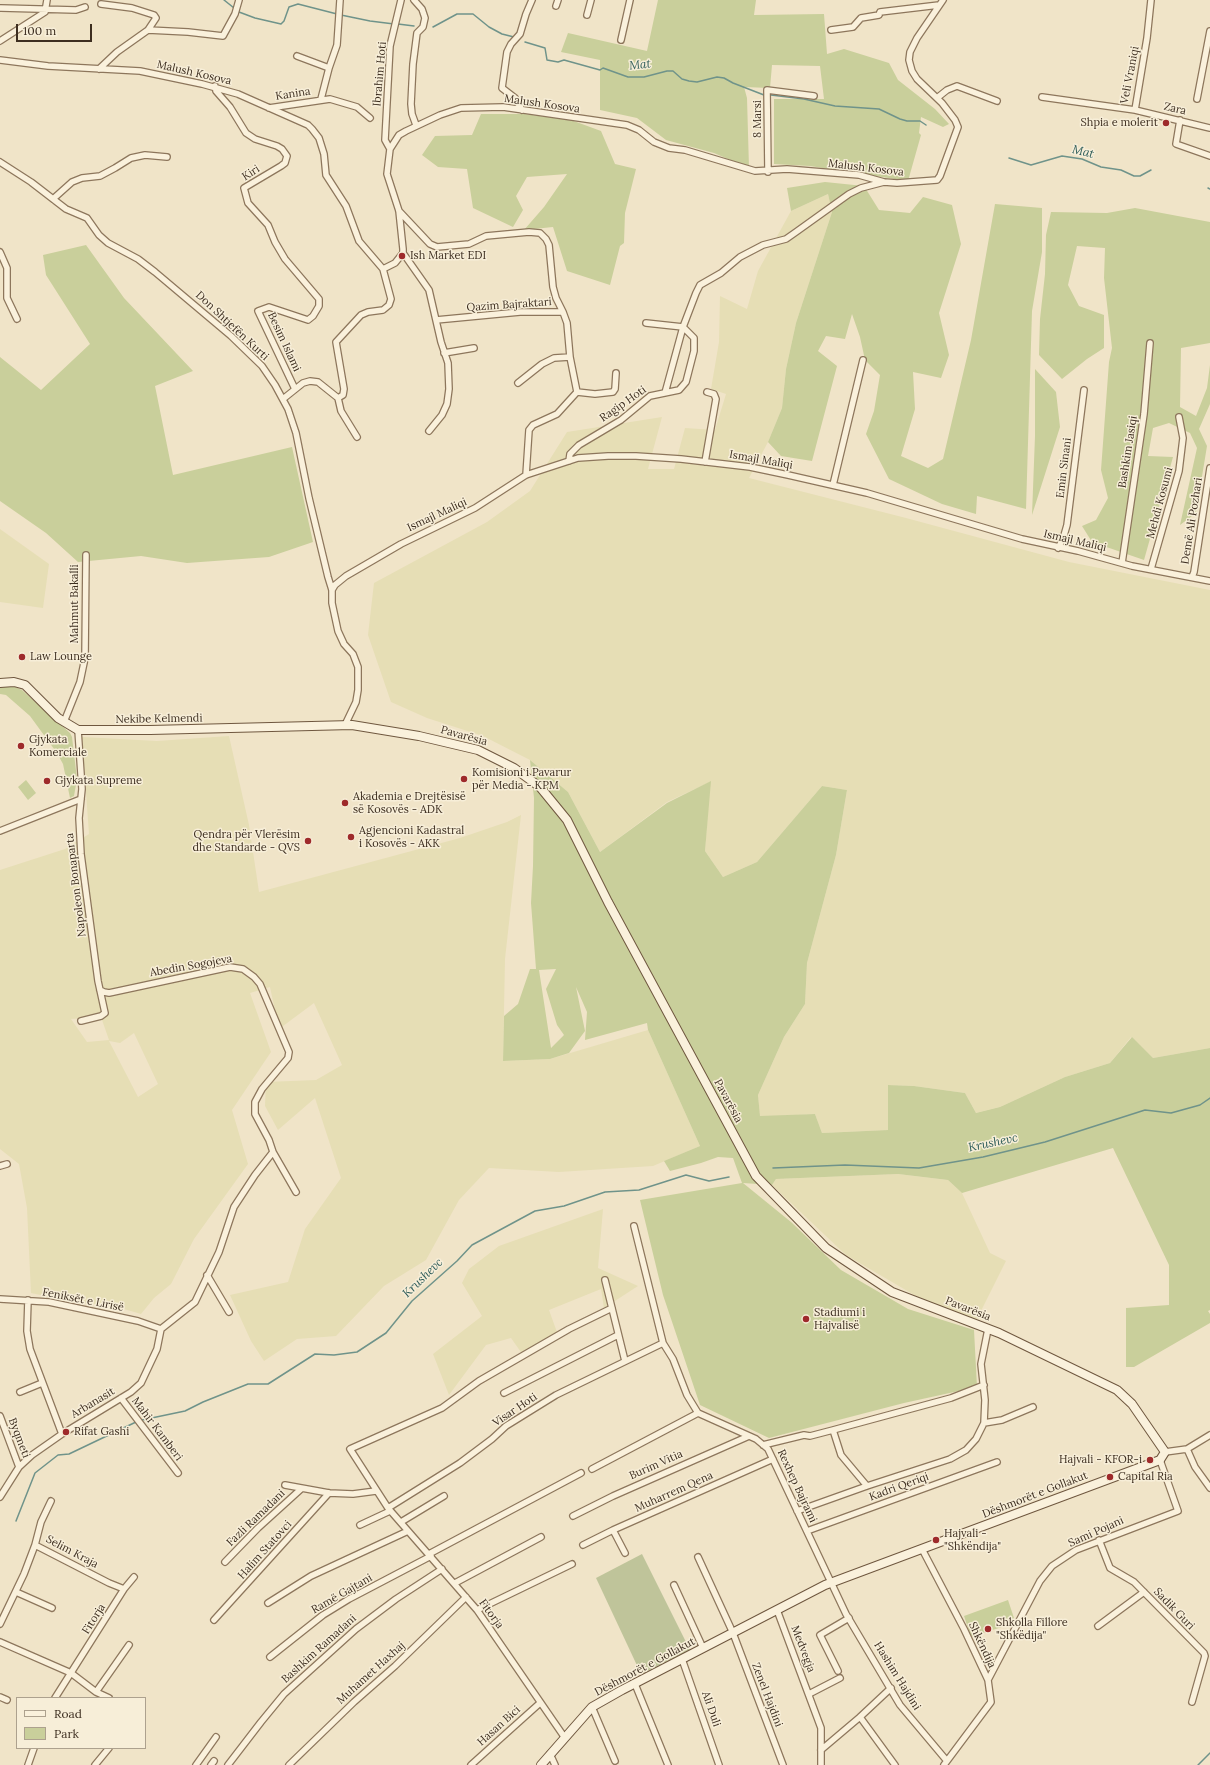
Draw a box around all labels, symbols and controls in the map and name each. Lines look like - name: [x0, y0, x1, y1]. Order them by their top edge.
- scale bar: [18, 16, 94, 42]
- text: 100 m: [23, 23, 56, 38]
- street label: Ibrahim Hoti: [371, 41, 389, 107]
- street label: Veli Vraniqi: [1118, 45, 1142, 105]
- water label: Mat: [628, 57, 652, 73]
- street label: Malush Kosova: [155, 58, 233, 88]
- street label: Kanina: [275, 85, 311, 103]
- street label: Malush Kosova: [503, 92, 581, 116]
- street label: 8 Marsi: [751, 100, 765, 138]
- street label: Zara: [1162, 100, 1188, 118]
- place label: Shpia e molerit: [1081, 116, 1158, 130]
- marker: Shpia e molerit: [1161, 118, 1171, 128]
- water label: Mat: [1071, 142, 1095, 162]
- street label: Malush Kosova: [827, 157, 905, 179]
- street label: Kiri: [240, 162, 262, 184]
- place label: Ish Market EDI: [410, 249, 486, 263]
- marker: Ish Market EDI: [397, 251, 407, 261]
- street label: Don Shtjefën Kurti: [193, 289, 271, 363]
- street label: Qazim Bajraktari: [466, 295, 552, 315]
- street label: Besim Islami: [264, 310, 304, 374]
- street label: Ragip Hoti: [597, 383, 649, 425]
- street label: Bashkim Jasiqi: [1116, 415, 1140, 489]
- street label: Emin Sinani: [1054, 437, 1074, 499]
- street label: Ismajl Maliqi: [728, 448, 794, 472]
- street label: Mehdi Kosumi: [1144, 466, 1176, 540]
- street label: Demë Ali Pozhari: [1179, 477, 1205, 565]
- street label: Ismajl Maliqi: [405, 495, 469, 535]
- street label: Ismajl Maliqi: [1042, 527, 1108, 555]
- street label: Mahmut Bakalli: [68, 564, 82, 644]
- place label: Law Lounge: [30, 650, 92, 664]
- marker: Law Lounge: [17, 652, 27, 662]
- street label: Nekibe Kelmendi: [115, 712, 203, 726]
- street label: Pavarësia: [439, 723, 489, 749]
- place label: Gjykata Komerciale: [29, 733, 87, 759]
- marker: Gjykata Komerciale: [16, 741, 26, 751]
- place label: Komisioni i Pavarur për Media - KPM: [472, 766, 571, 792]
- place label: Gjykata Supreme: [55, 774, 142, 788]
- marker: Komisioni i Pavarur për Media - KPM: [459, 774, 469, 784]
- marker: Gjykata Supreme: [42, 776, 52, 786]
- place label: Akademia e Drejtësisë së Kosovës - ADK: [353, 790, 466, 816]
- marker: Akademia e Drejtësisë së Kosovës - ADK: [340, 798, 350, 808]
- place label: Agjencioni Kadastral i Kosovës - AKK: [359, 824, 464, 850]
- place label: Qendra për Vlerësim dhe Standarde - QVS: [192, 828, 300, 854]
- street label: Napoleon Bonaparta: [63, 832, 89, 938]
- marker: Agjencioni Kadastral i Kosovës - AKK: [346, 832, 356, 842]
- marker: Qendra për Vlerësim dhe Standarde - QVS: [303, 836, 313, 846]
- street label: Abedin Sogojeva: [149, 952, 233, 980]
- street label: Pavarësia: [711, 1077, 745, 1125]
- water label: Krushevc: [967, 1131, 1019, 1155]
- water label: Krushevc: [400, 1255, 446, 1301]
- street label: Feniksët e Lirisë: [41, 1286, 125, 1314]
- street label: Pavarësia: [943, 1294, 993, 1324]
- place label: Stadiumi i Hajvalisë: [814, 1306, 865, 1332]
- marker: Stadiumi i Hajvalisë: [801, 1314, 811, 1324]
- street label: Arbanasit: [69, 1385, 117, 1421]
- street label: Visar Hoti: [490, 1390, 540, 1430]
- street label: Mahir Kamberi: [129, 1395, 185, 1463]
- street label: Byqmeti: [5, 1416, 33, 1460]
- place label: Rifat Gashi: [74, 1425, 129, 1439]
- marker: Rifat Gashi: [61, 1427, 71, 1437]
- street label: Burim Vitia: [627, 1447, 685, 1483]
- street label: Rexhep Bajrami: [774, 1447, 820, 1525]
- place label: Hajvali - KFOR-i: [1059, 1453, 1142, 1467]
- marker: Hajvali - KFOR-i: [1145, 1455, 1155, 1465]
- street label: Muharrem Qena: [633, 1469, 715, 1515]
- street label: Dëshmorët e Gollakut: [980, 1469, 1090, 1521]
- street label: Kadri Qeriqi: [867, 1470, 931, 1504]
- place label: Capital Ria: [1118, 1470, 1173, 1484]
- marker: Capital Ria: [1105, 1472, 1115, 1482]
- street label: Fazli Ramadani: [224, 1487, 288, 1549]
- street label: Sami Pojani: [1066, 1514, 1126, 1550]
- street label: Halim Statovci: [235, 1518, 295, 1582]
- place label: Hajvali - "Shkëndija": [944, 1527, 1001, 1553]
- street label: Selim Kraja: [44, 1533, 100, 1571]
- marker: Hajvali - "Shkëndija": [931, 1535, 941, 1545]
- street label: Ramë Gajtani: [309, 1571, 375, 1617]
- street label: Sadik Guri: [1151, 1585, 1197, 1633]
- street label: Fitorja: [476, 1597, 506, 1631]
- street label: Fitorja: [80, 1601, 108, 1637]
- street label: Bashkim Ramadani: [279, 1612, 359, 1686]
- place label: Shkolla Fillore "Shkëdija": [996, 1616, 1068, 1642]
- street label: Shkëndija: [966, 1620, 998, 1670]
- street label: Medvegja: [788, 1624, 818, 1674]
- marker: Shkolla Fillore "Shkëdija": [983, 1624, 993, 1634]
- street label: Dëshmorët e Gollakut: [593, 1635, 697, 1699]
- street label: Muhamet Haxhaj: [334, 1639, 408, 1707]
- street label: Hashim Hajdini: [871, 1639, 923, 1713]
- street label: Zenel Hajdini: [749, 1661, 785, 1729]
- street label: Ali Duli: [699, 1689, 723, 1729]
- legend: [16, 1697, 146, 1749]
- street label: Hasan Bici: [475, 1703, 523, 1749]
- text: Road: [54, 1706, 82, 1721]
- text: Park: [54, 1726, 79, 1741]

